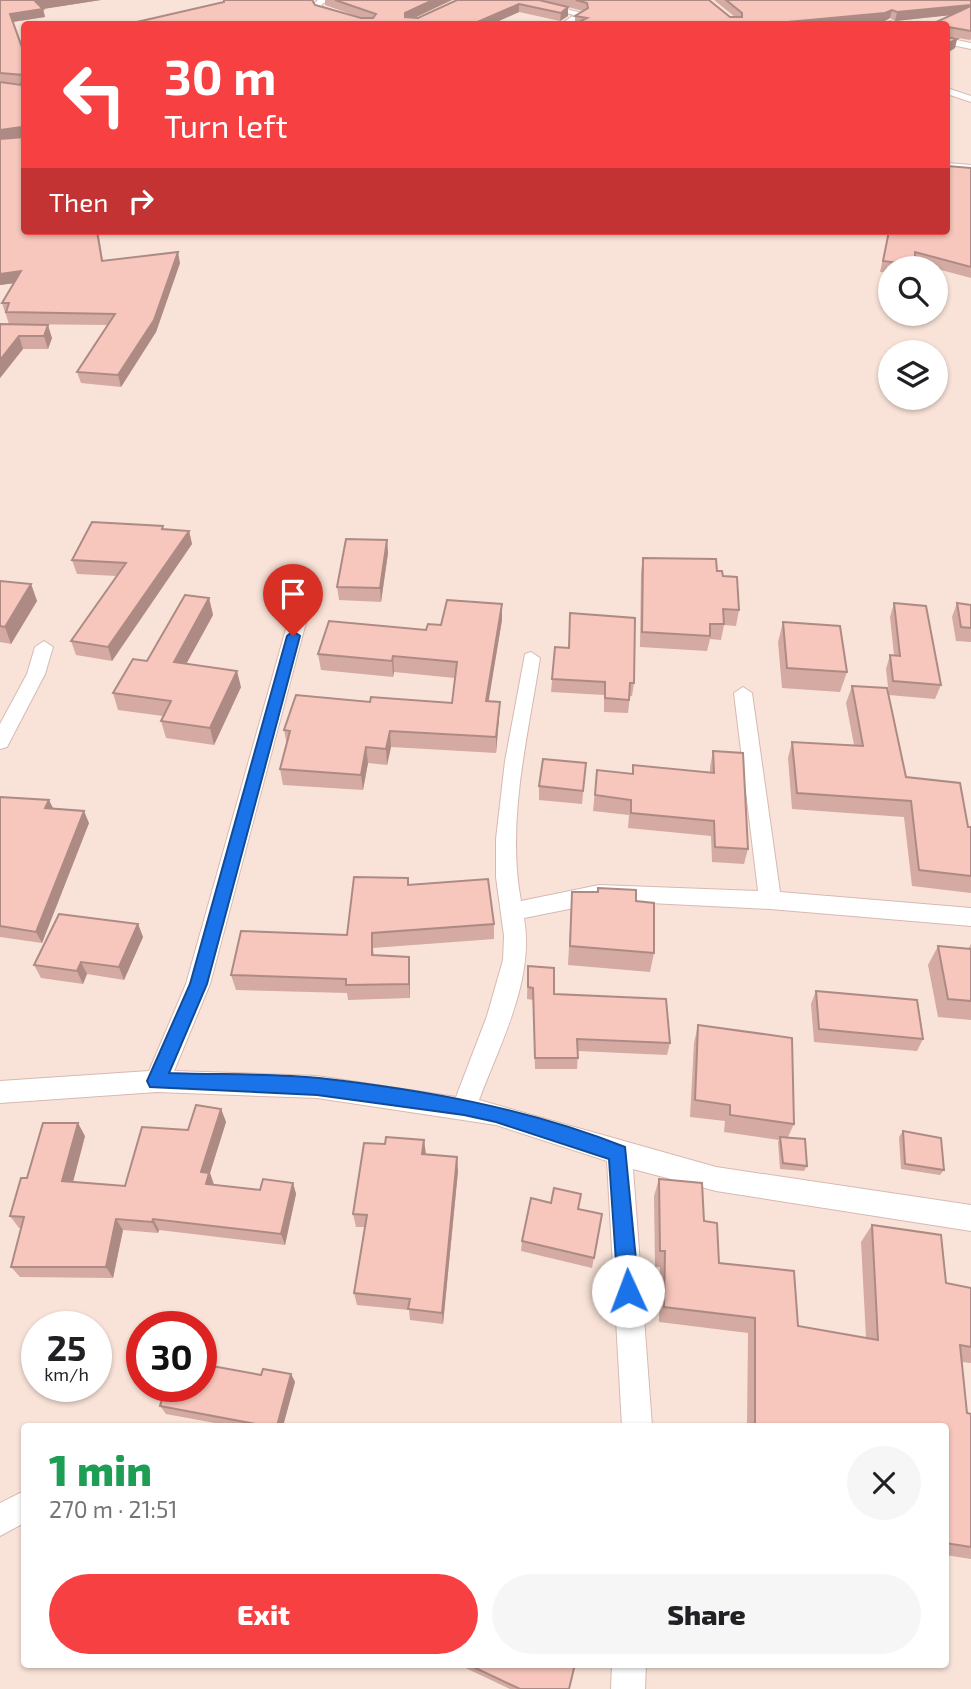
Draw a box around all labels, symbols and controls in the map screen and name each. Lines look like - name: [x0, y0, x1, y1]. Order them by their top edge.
- text: 30 m: [164, 46, 276, 105]
- icon: left: [49, 49, 140, 140]
- text: Turn left: [164, 106, 288, 144]
- icon: right: [122, 182, 160, 220]
- text: Then: [49, 186, 108, 217]
- map controls: [878, 256, 948, 410]
- button: search: [878, 256, 948, 326]
- button: layers: [878, 340, 948, 410]
- pin: [263, 564, 323, 636]
- icon: arrive: [274, 575, 312, 613]
- position arrow: [591, 1254, 665, 1328]
- speed limit sign: 30: [126, 1311, 217, 1402]
- text: 25: [47, 1326, 86, 1368]
- text: km/h: [44, 1363, 89, 1385]
- text: 1 min: [49, 1444, 152, 1494]
- button: close: [847, 1446, 921, 1520]
- text: 270 m · 21:51: [49, 1495, 178, 1523]
- button: Exit: [49, 1574, 478, 1654]
- button: Share: [492, 1574, 921, 1654]

